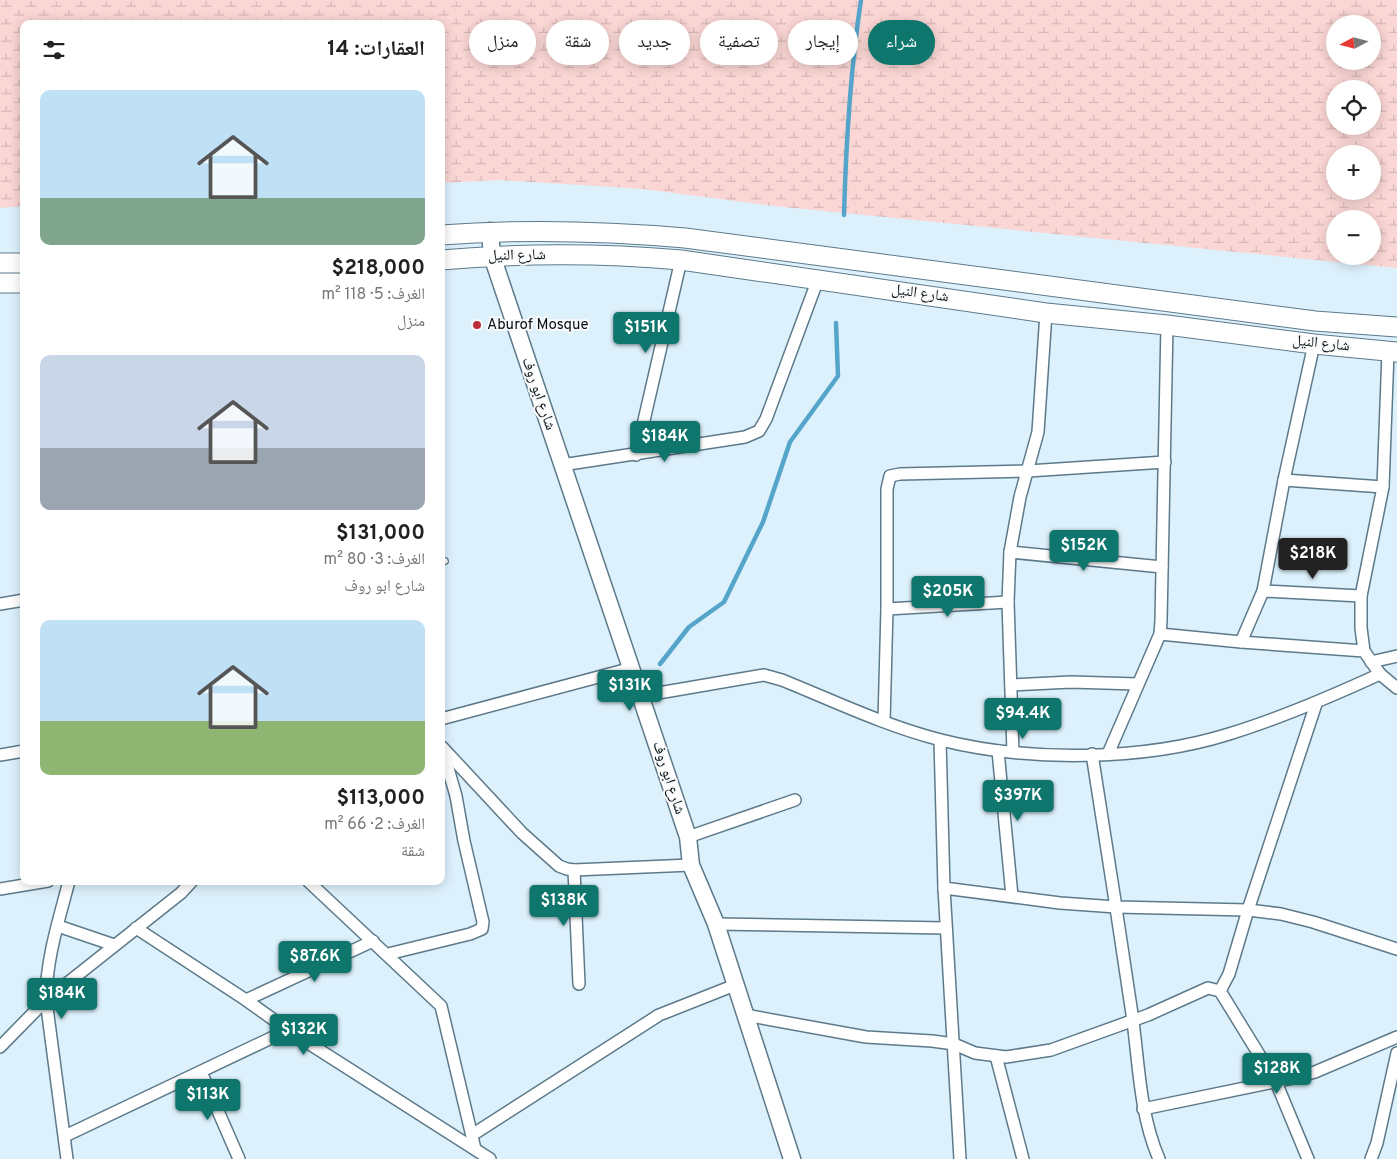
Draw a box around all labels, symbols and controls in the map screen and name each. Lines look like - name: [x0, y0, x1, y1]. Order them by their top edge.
- north arrow: [1326, 15, 1381, 70]
- map controls: [1326, 15, 1381, 265]
- chip: منزل: [469, 20, 536, 65]
- chip: شقة: [546, 20, 609, 65]
- chip: جديد: [619, 20, 690, 65]
- chip: تصفية: [700, 20, 778, 65]
- chip: إيجار: [788, 20, 858, 65]
- chip: شراء: [868, 20, 935, 65]
- icon: filters: [40, 36, 68, 64]
- text: العقارات: 14: [327, 36, 425, 63]
- button: locate: [1326, 80, 1381, 135]
- icon: home: [188, 122, 278, 212]
- button: +: [1326, 145, 1381, 200]
- button: −: [1326, 210, 1381, 265]
- street label: شارع النيل: [488, 246, 546, 266]
- text: $218,000: [332, 255, 425, 282]
- street label: شارع النيل: [890, 281, 950, 307]
- text: الغرف: 5 · 118 m²: [321, 285, 425, 305]
- text: منزل: [397, 312, 425, 332]
- pin: $151K: [611, 312, 681, 354]
- place label: Aburof Mosque: [487, 316, 588, 335]
- text: $151K: [624, 318, 668, 338]
- marker: Aburof Mosque: [471, 319, 483, 331]
- street label: شارع النيل: [1291, 332, 1351, 356]
- street label: شارع ابو روف: [517, 355, 559, 433]
- icon: home: [188, 387, 278, 477]
- pin: $184K: [630, 420, 700, 463]
- text: $184K: [641, 427, 689, 447]
- text: $131,000: [336, 520, 425, 547]
- pin: $152K: [1049, 530, 1119, 572]
- text: $152K: [1061, 536, 1107, 556]
- pin: $218K: [1278, 538, 1348, 580]
- text: $218K: [1289, 544, 1337, 564]
- text: الغرف: 3 · 80 m²: [324, 550, 425, 570]
- pin: $205K: [913, 576, 983, 618]
- text: شارع ابو روف: [344, 577, 425, 597]
- text: $205K: [922, 582, 974, 602]
- icon: home: [188, 652, 278, 742]
- pin: $131K: [595, 670, 665, 712]
- text: $131K: [608, 676, 652, 696]
- pin: $94.4K: [982, 698, 1064, 740]
- text: $94.4K: [995, 704, 1051, 724]
- street label: شارع ابو روف: [647, 739, 689, 817]
- pin: $397K: [983, 780, 1053, 822]
- text: $113,000: [337, 785, 425, 812]
- text: $397K: [994, 786, 1042, 806]
- text: الغرف: 2 · 66 m²: [324, 815, 425, 835]
- text: شقة: [401, 842, 425, 862]
- pin: $138K: [529, 884, 599, 927]
- text: $138K: [541, 891, 587, 911]
- pin: $87.6K: [274, 940, 356, 983]
- text: $87.6K: [290, 947, 340, 967]
- pin: $184K: [27, 978, 97, 1020]
- text: $184K: [38, 984, 86, 1004]
- pin: $132K: [269, 1014, 339, 1056]
- text: $132K: [281, 1020, 327, 1040]
- pin: $128K: [1242, 1052, 1312, 1095]
- text: $128K: [1253, 1059, 1301, 1079]
- pin: $113K: [173, 1078, 243, 1121]
- text: $113K: [186, 1085, 230, 1105]

